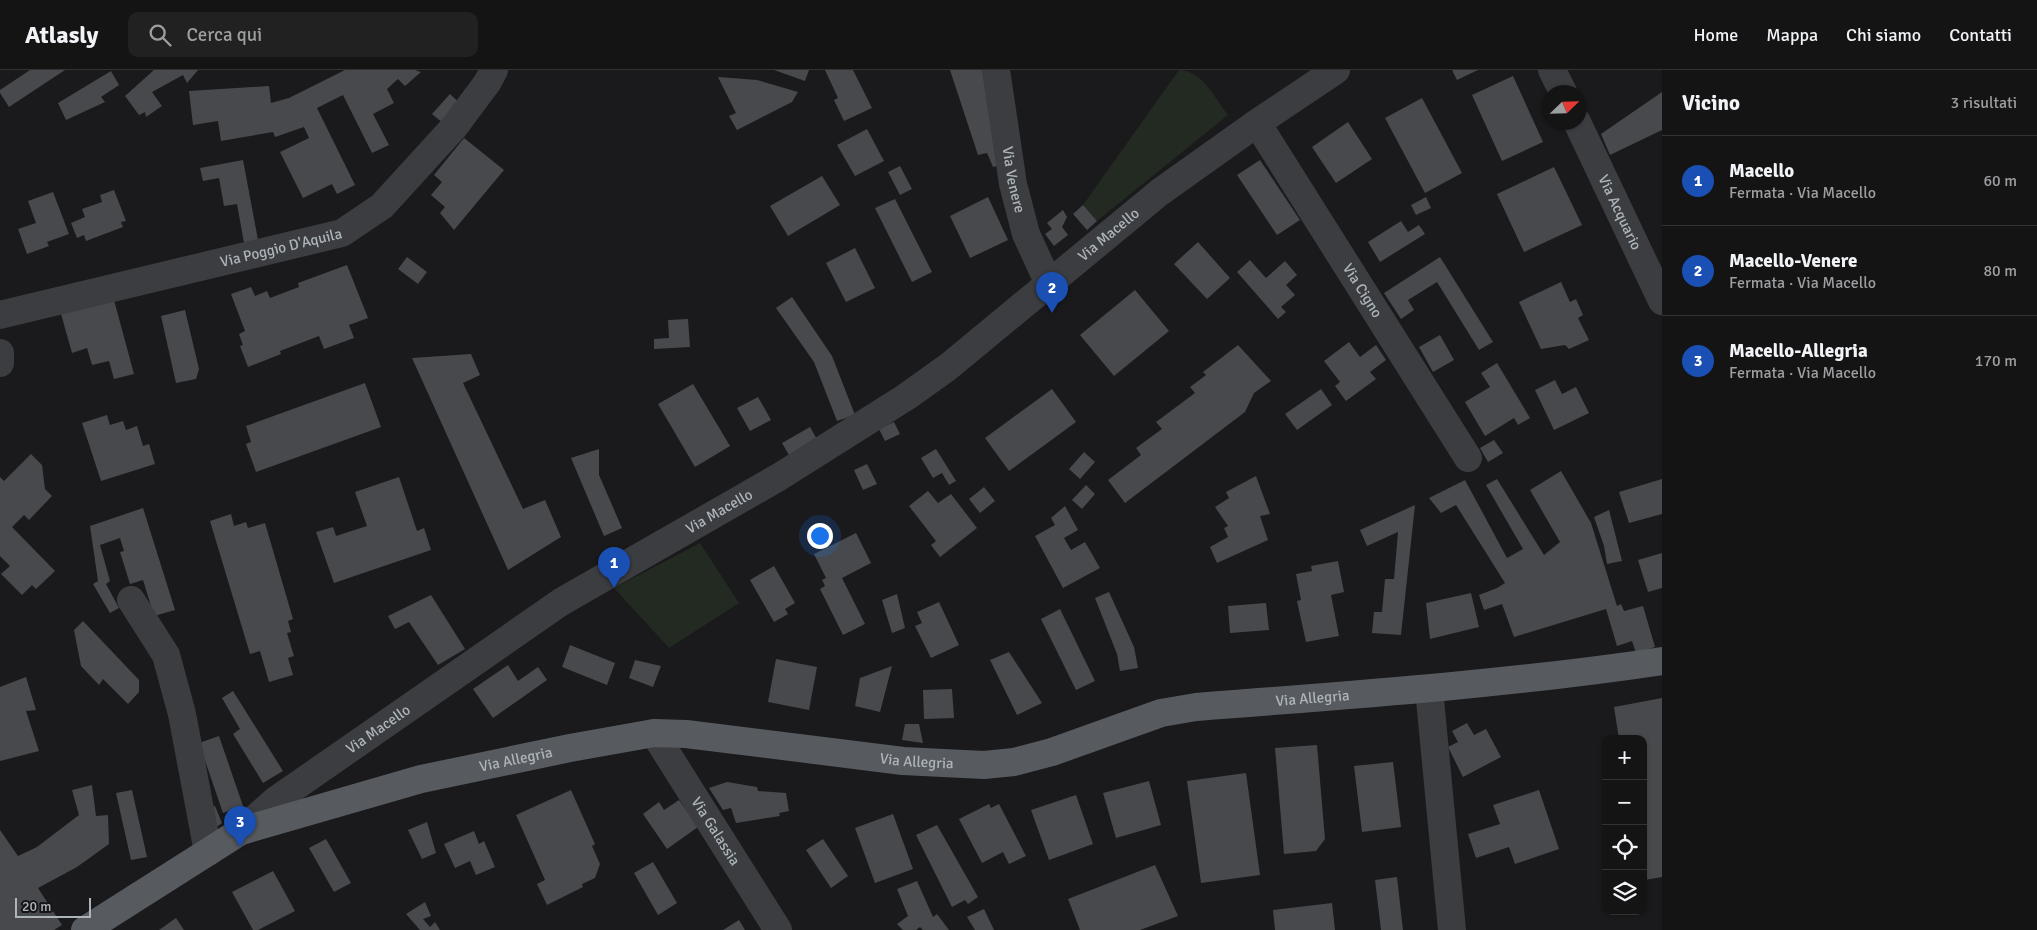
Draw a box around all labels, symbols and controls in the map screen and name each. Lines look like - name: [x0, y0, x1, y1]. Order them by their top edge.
- search box: [128, 12, 478, 57]
- text: Atlasly: [25, 20, 98, 50]
- icon: search: [146, 21, 174, 49]
- text: Cerca qui: [186, 23, 262, 47]
- text: Home: [1693, 24, 1738, 46]
- text: Mappa: [1766, 24, 1818, 46]
- text: Chi siamo: [1846, 24, 1921, 46]
- text: Contatti: [1949, 24, 2012, 46]
- north arrow: [1542, 85, 1587, 130]
- text: Vicino: [1682, 90, 1740, 116]
- text: 3 risultati: [1951, 93, 2017, 113]
- street label: Via Venere: [998, 145, 1029, 215]
- text: Macello: [1729, 159, 1794, 183]
- text: 1: [1694, 171, 1702, 191]
- text: 60 m: [1983, 171, 2017, 191]
- street label: Via Acquario: [1594, 172, 1646, 253]
- text: Fermata · Via Macello: [1729, 183, 1876, 203]
- street label: Via Macello: [1074, 204, 1143, 265]
- street label: Via Poggio D'Aquila: [218, 224, 344, 271]
- text: Macello-Venere: [1729, 249, 1857, 273]
- street label: Via Cigno: [1339, 260, 1386, 321]
- text: 2: [1694, 261, 1702, 281]
- text: 80 m: [1983, 261, 2017, 281]
- pin: 2: [1036, 272, 1068, 313]
- text: Fermata · Via Macello: [1729, 273, 1876, 293]
- text: Macello-Allegria: [1729, 339, 1868, 363]
- text: 3: [1694, 351, 1702, 371]
- text: 170 m: [1975, 351, 2017, 371]
- text: Fermata · Via Macello: [1729, 363, 1876, 383]
- street label: Via Macello: [682, 485, 756, 538]
- your location: [807, 523, 833, 549]
- pin: 1: [598, 547, 630, 588]
- street label: Via Allegria: [1275, 686, 1350, 710]
- street label: Via Macello: [342, 700, 414, 758]
- map controls: [1602, 735, 1647, 915]
- button: +: [1602, 735, 1647, 780]
- street label: Via Allegria: [478, 743, 554, 776]
- street label: Via Allegria: [879, 749, 954, 772]
- button: −: [1602, 780, 1647, 825]
- street label: Via Galassia: [687, 793, 744, 869]
- pin: 3: [224, 806, 256, 847]
- button: locate: [1602, 825, 1647, 870]
- button: layers: [1602, 870, 1647, 915]
- scale bar: [15, 895, 91, 918]
- text: 20 m: [22, 898, 51, 915]

